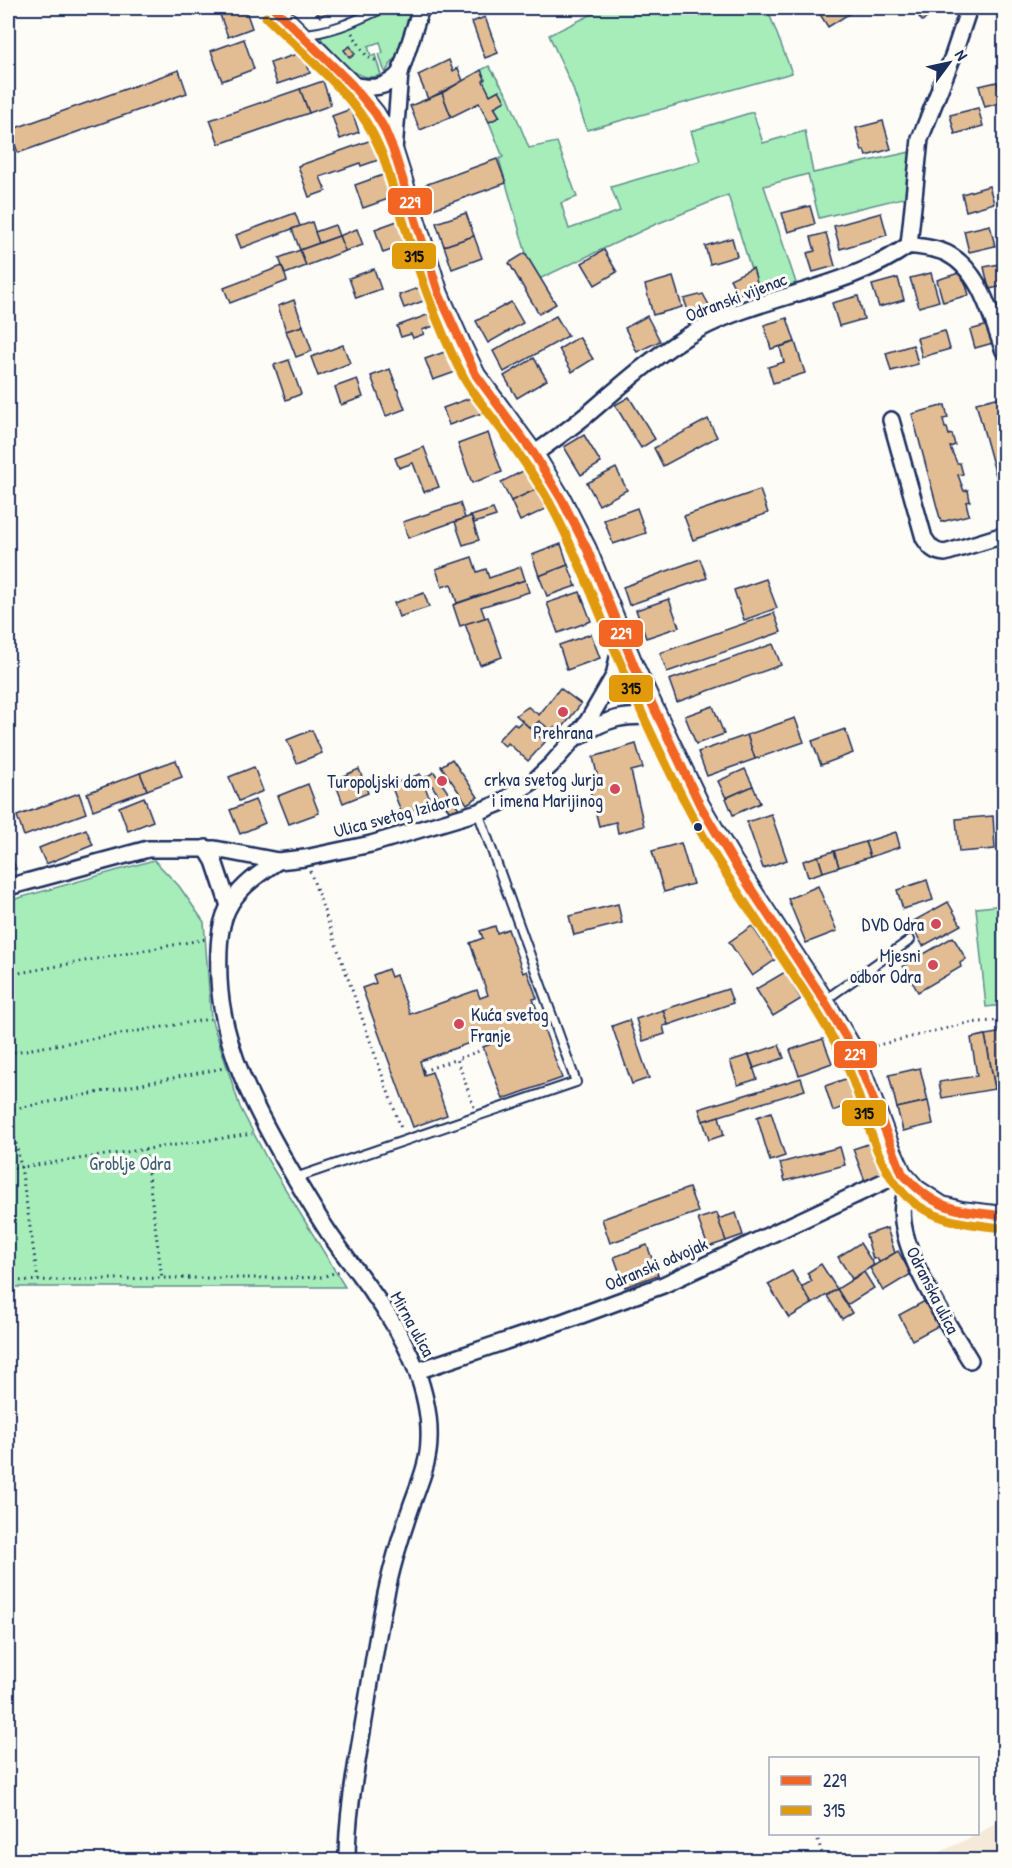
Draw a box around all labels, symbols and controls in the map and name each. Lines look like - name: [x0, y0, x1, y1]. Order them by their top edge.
- north arrow: [919, 33, 979, 93]
- text: N: [950, 45, 973, 65]
- line badge: 229: [387, 187, 433, 216]
- text: 229: [400, 191, 421, 213]
- line badge: 315: [391, 242, 437, 270]
- text: 315: [404, 245, 424, 267]
- street label: Odranski vijenac: [682, 266, 790, 328]
- line badge: 229: [598, 619, 644, 648]
- text: 229: [611, 622, 632, 644]
- line badge: 315: [608, 674, 654, 703]
- text: 315: [621, 677, 641, 699]
- marker: Prehrana: [556, 705, 570, 719]
- place label: Prehrana: [533, 720, 593, 745]
- place label: crkva svetog Jurja i imena Marijinog: [484, 767, 603, 813]
- place label: Turopoljski dom: [327, 769, 430, 794]
- marker: Turopoljski dom: [435, 774, 449, 788]
- marker: crkva svetog Jurja i imena Marijinog: [608, 782, 622, 796]
- street label: Ulica svetog Izidora: [331, 786, 461, 844]
- unlabelled marker: [692, 821, 704, 833]
- place label: DVD Odra: [862, 912, 924, 937]
- marker: DVD Odra: [929, 917, 943, 931]
- place label: Mjesni odbor Odra: [850, 943, 921, 989]
- marker: Mjesni odbor Odra: [926, 958, 940, 972]
- place label: Kuća svetog Franje: [470, 1002, 549, 1048]
- marker: Kuća svetog Franje: [452, 1017, 466, 1031]
- line badge: 229: [833, 1040, 878, 1069]
- text: 229: [845, 1043, 866, 1065]
- line badge: 315: [841, 1099, 887, 1127]
- text: 315: [854, 1102, 874, 1124]
- park label: Groblje Odra: [89, 1151, 171, 1176]
- street label: Odranski odvojak: [601, 1231, 712, 1297]
- street label: Odranska ulica: [900, 1242, 966, 1338]
- street label: Mirna ulica: [385, 1287, 441, 1361]
- legend: [769, 1757, 979, 1835]
- text: 229: [823, 1768, 847, 1793]
- text: 315: [823, 1798, 846, 1823]

